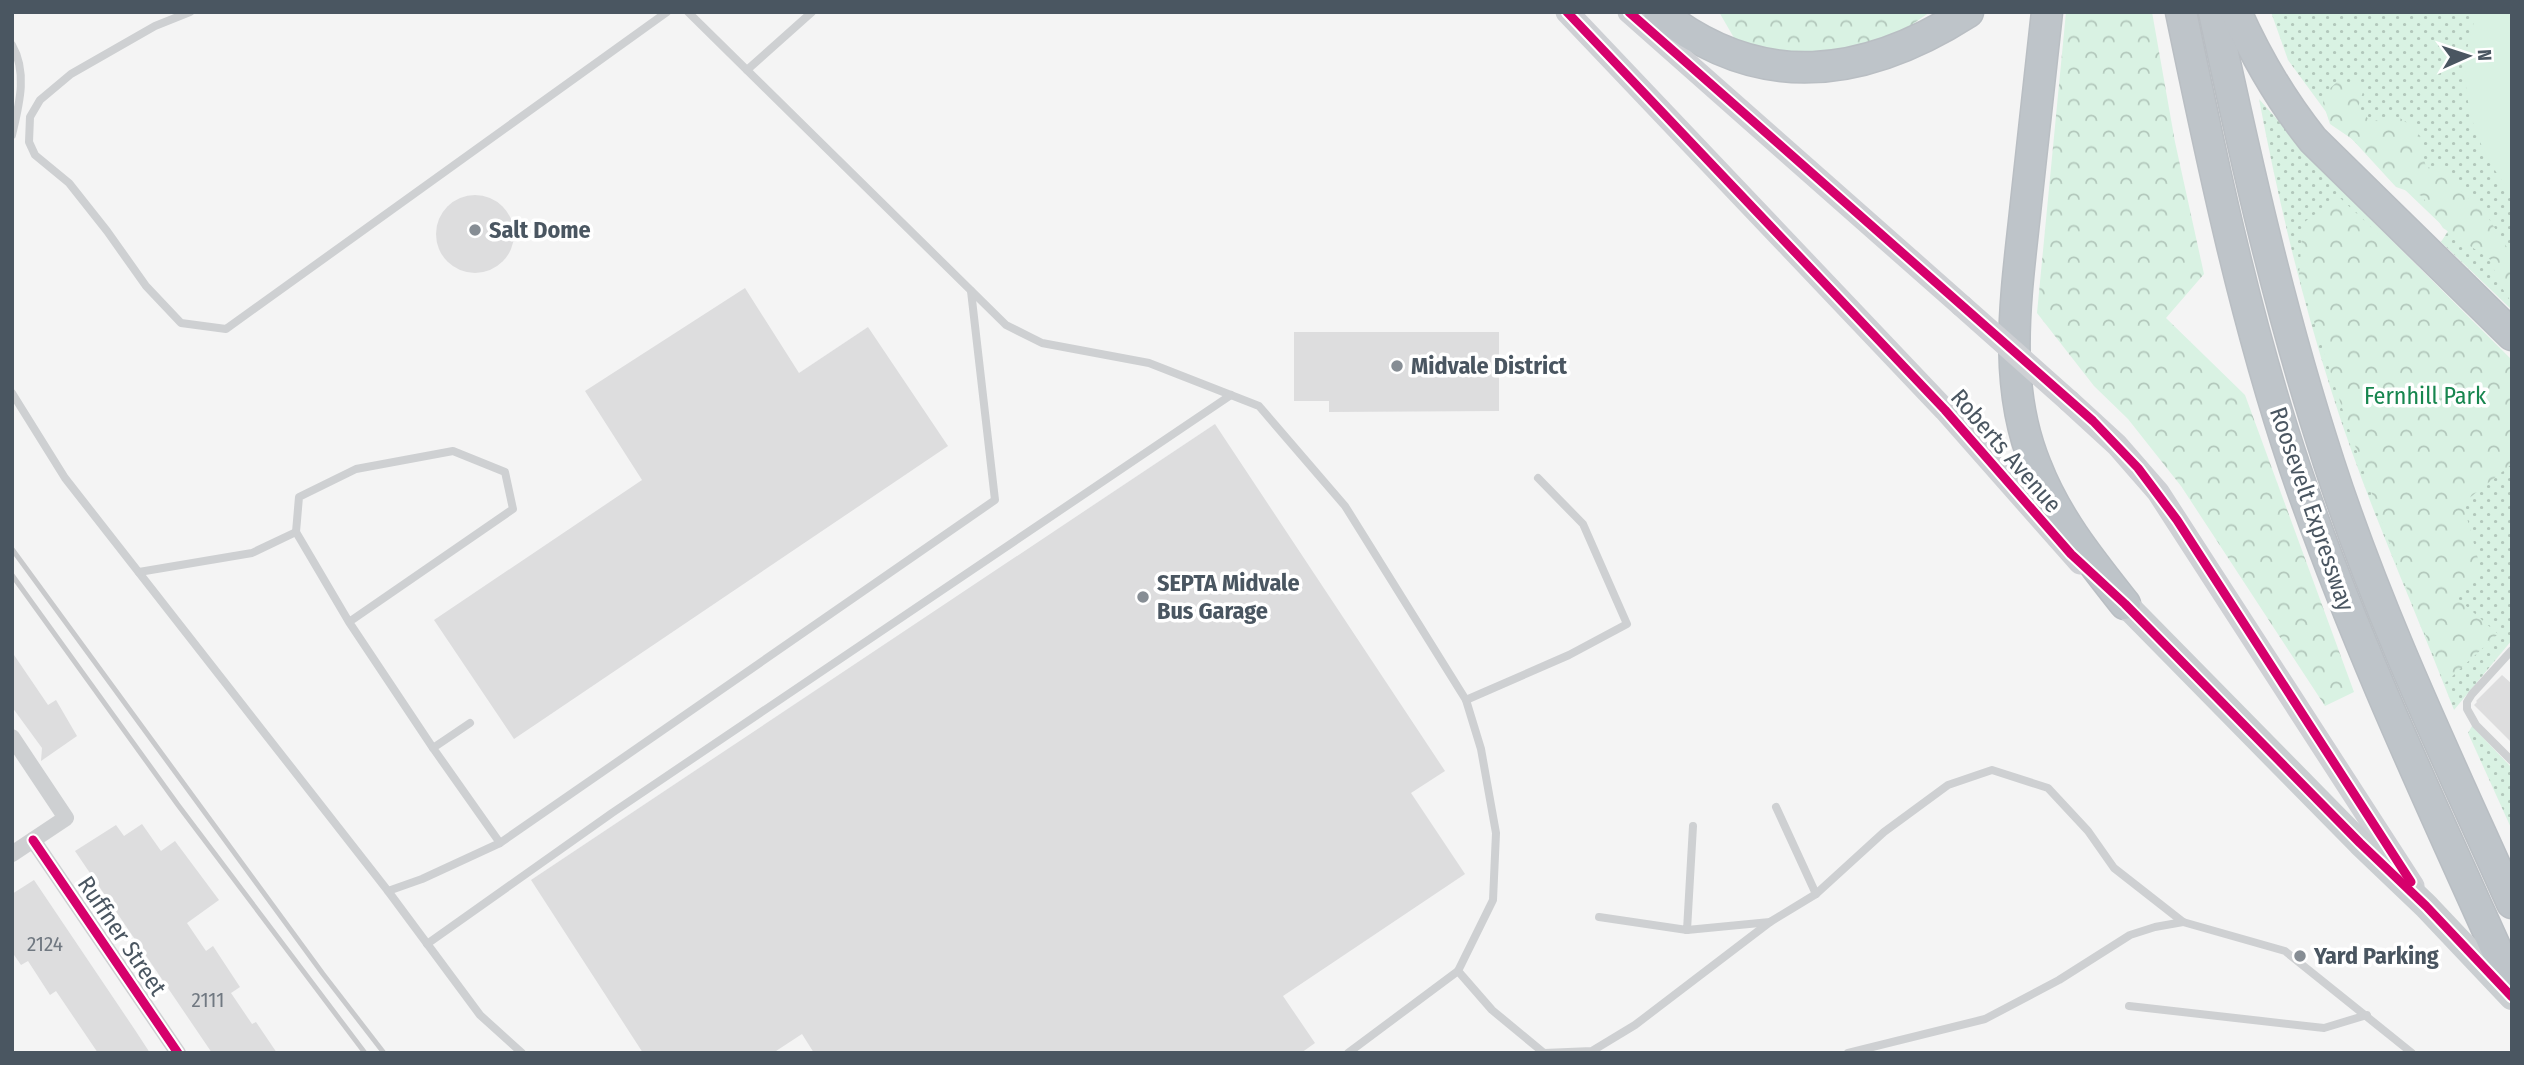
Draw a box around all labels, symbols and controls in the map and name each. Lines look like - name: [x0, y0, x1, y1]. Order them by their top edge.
- north arrow: [2433, 21, 2503, 91]
- text: N: [2473, 49, 2496, 61]
- place label: Salt Dome: [489, 216, 591, 244]
- marker: Salt Dome: [467, 222, 483, 238]
- place label: Midvale District: [1411, 352, 1568, 380]
- marker: Midvale District: [1389, 358, 1405, 374]
- park label: Fernhill Park: [2364, 382, 2487, 410]
- street label: Roberts Avenue: [1945, 384, 2067, 518]
- street label: Roosevelt Expressway: [2264, 403, 2360, 615]
- place label: SEPTA Midvale Bus Garage: [1157, 569, 1300, 625]
- marker: SEPTA Midvale Bus Garage: [1135, 589, 1151, 605]
- street label: Ruffner Street: [72, 871, 172, 1001]
- house number: 2124: [27, 931, 63, 957]
- place label: Yard Parking: [2313, 942, 2439, 970]
- marker: Yard Parking: [2292, 948, 2308, 964]
- house number: 2111: [192, 987, 224, 1013]

